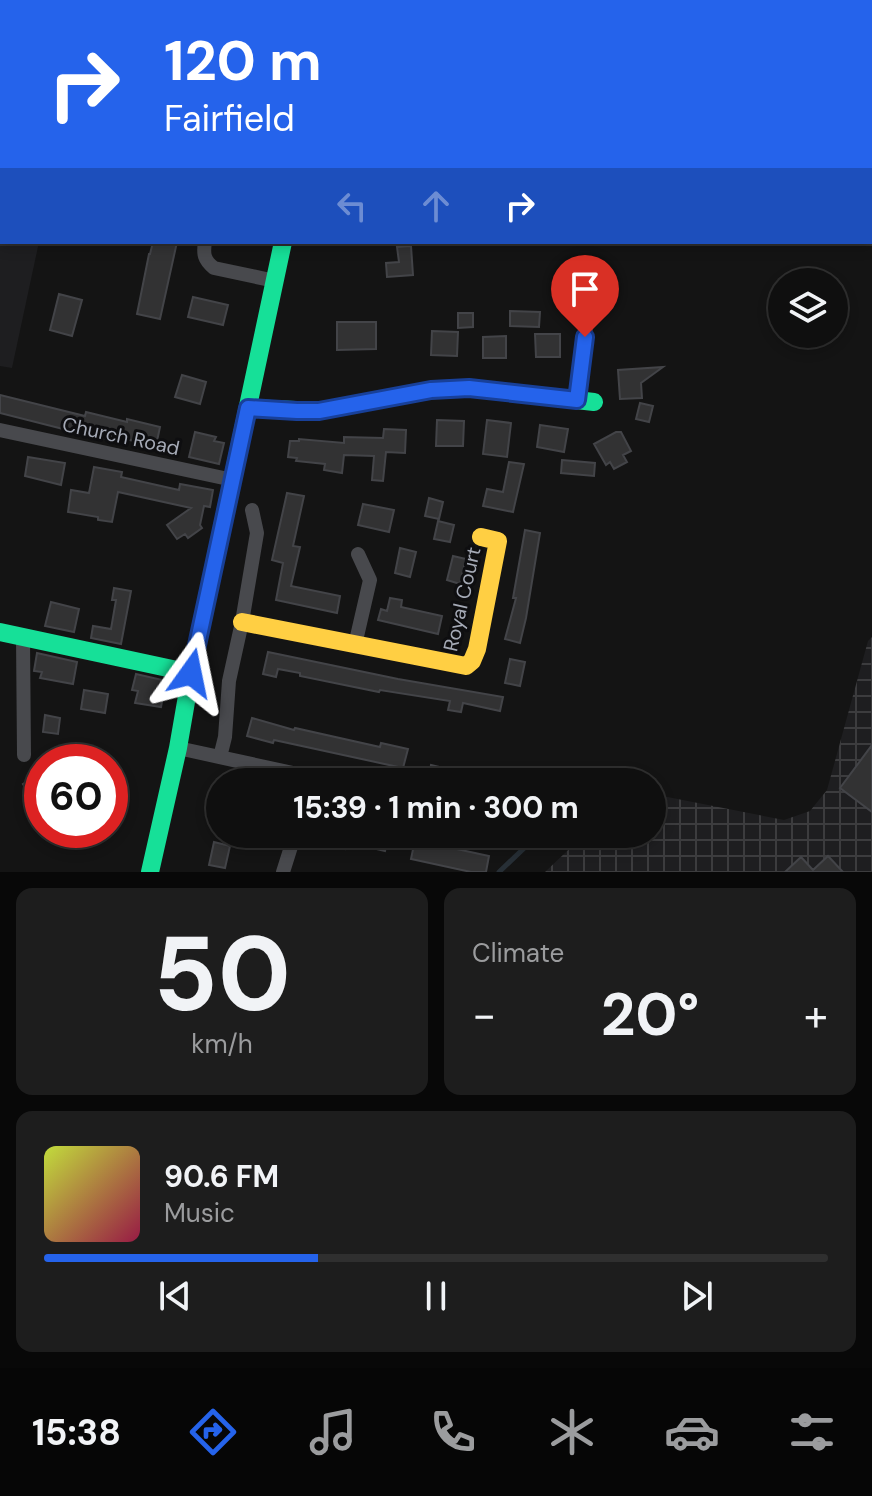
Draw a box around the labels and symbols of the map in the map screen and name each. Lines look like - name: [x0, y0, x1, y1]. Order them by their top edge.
- pin: [551, 255, 619, 337]
- street label: Church Road: [60, 411, 182, 461]
- street label: Royal Court: [437, 544, 487, 654]
- position arrow: [149, 631, 233, 715]
- speed limit sign: 60: [24, 744, 128, 848]

